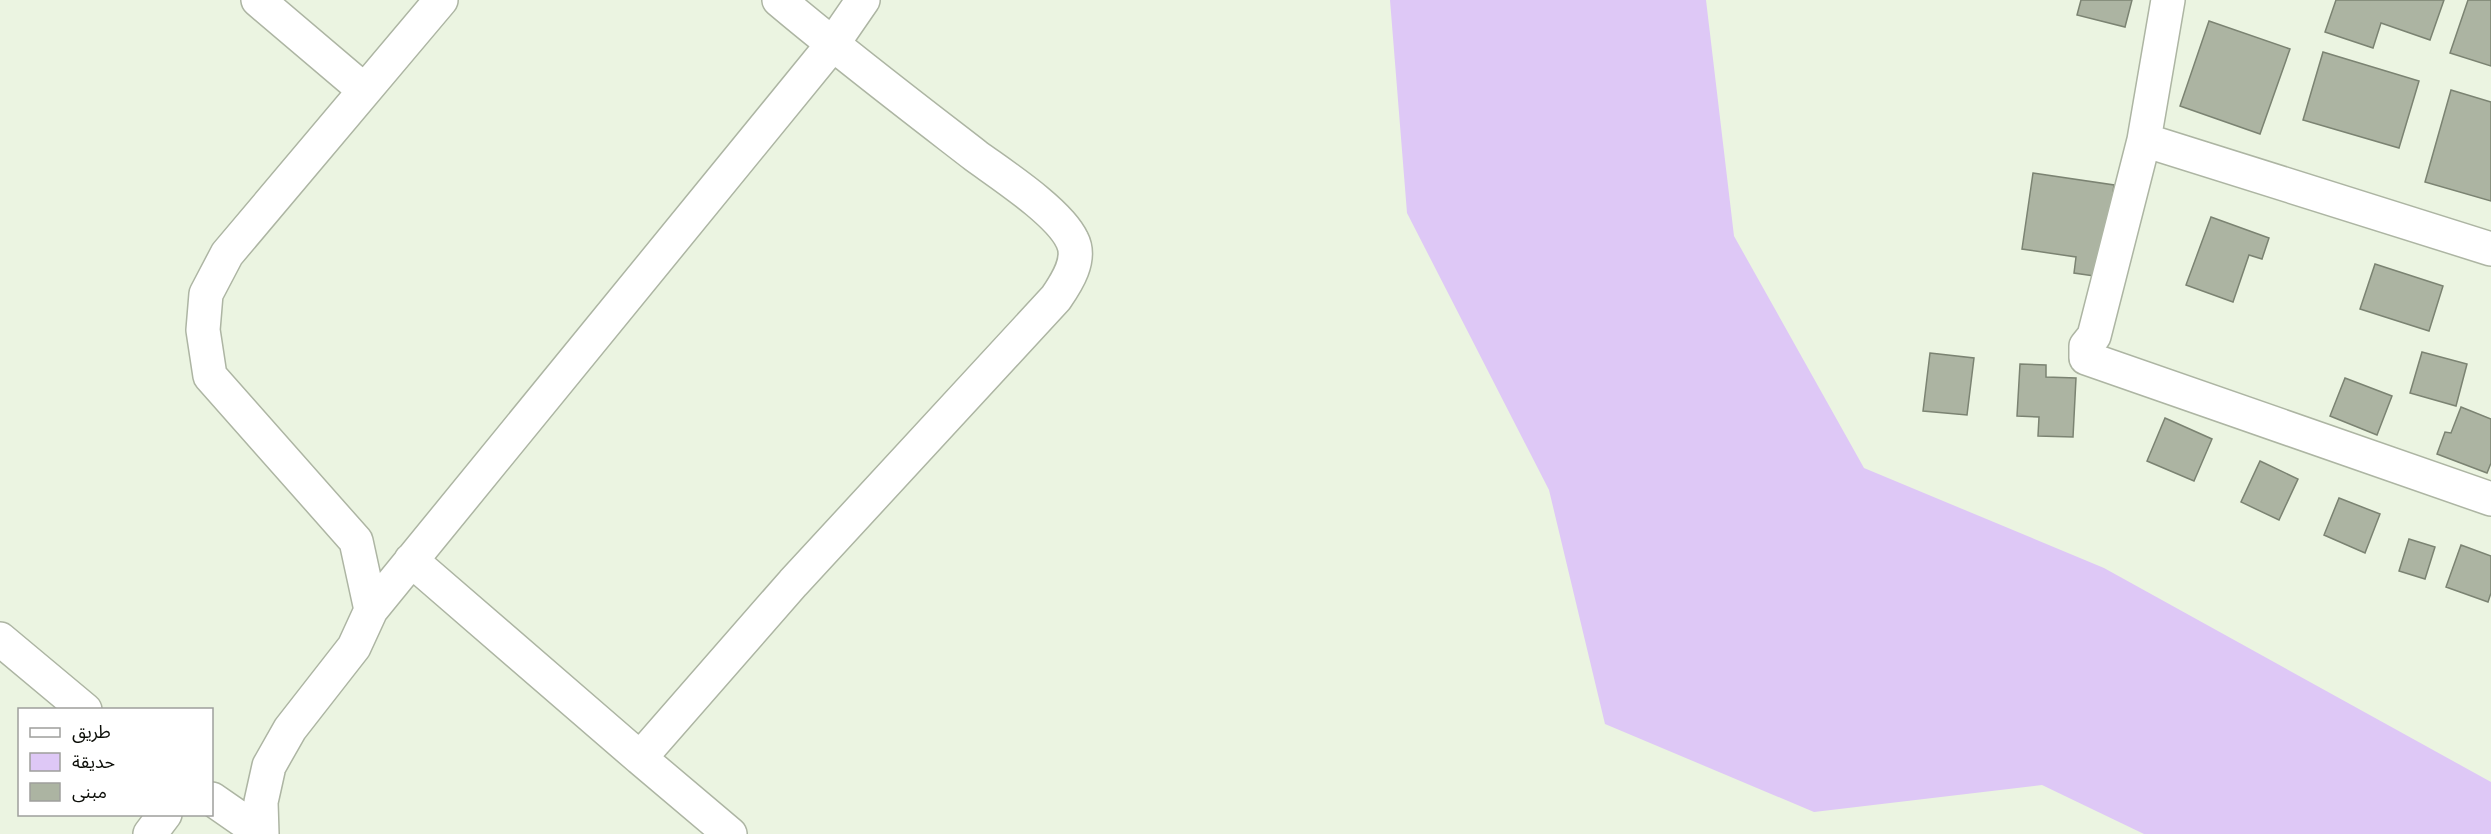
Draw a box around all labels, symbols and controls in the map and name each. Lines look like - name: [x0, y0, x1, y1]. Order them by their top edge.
- legend: [18, 708, 213, 816]
- text: طريق: [72, 721, 111, 743]
- text: حديقة: [72, 751, 115, 772]
- text: مبنى: [72, 781, 107, 803]

